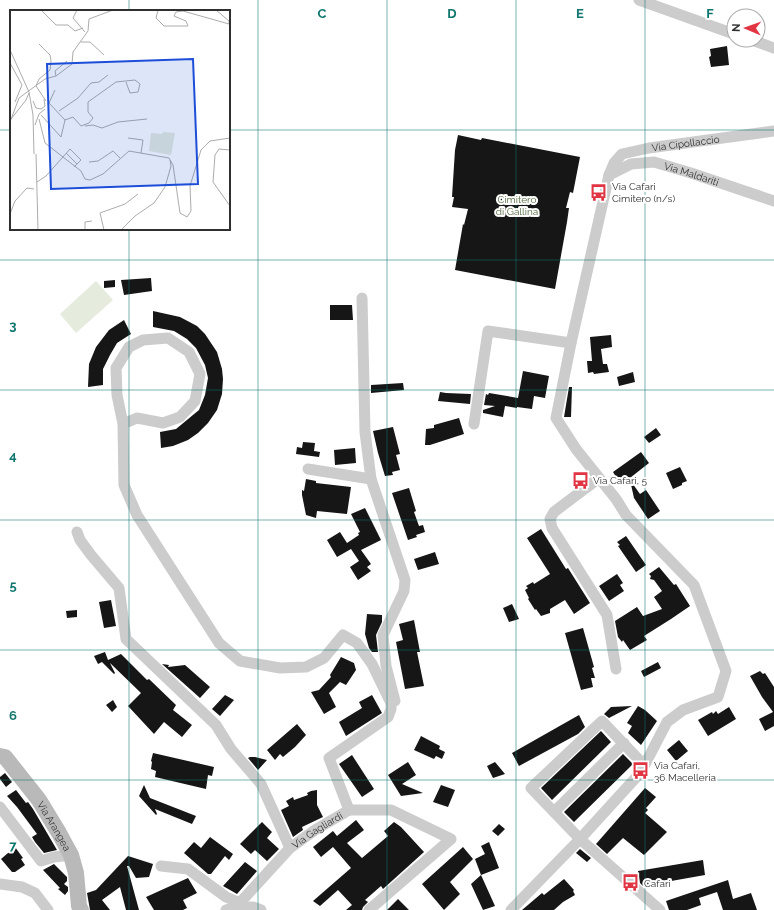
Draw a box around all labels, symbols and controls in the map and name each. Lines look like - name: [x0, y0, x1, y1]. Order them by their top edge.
- text: C: [318, 6, 327, 21]
- text: D: [447, 6, 457, 21]
- text: E: [576, 6, 584, 21]
- text: F: [706, 6, 714, 21]
- north arrow: [726, 8, 766, 48]
- inset map: [10, 10, 230, 230]
- text: N: [730, 23, 743, 32]
- street label: Via Cipollaccio: [651, 133, 720, 154]
- street label: Via Maldariti: [663, 160, 720, 188]
- place label: Via Cafari Cimitero (n/s): [612, 181, 675, 204]
- bus stop icon: Via Cafari Cimitero (n/s): [589, 182, 609, 202]
- park label: Cimitero di Gallina: [496, 194, 538, 217]
- text: 3: [9, 318, 17, 333]
- text: 4: [9, 448, 17, 463]
- bus stop icon: Via Cafari, 5: [570, 470, 590, 490]
- place label: Via Cafari, 5: [593, 475, 647, 486]
- text: 5: [9, 578, 17, 593]
- text: 6: [9, 708, 17, 723]
- place label: Via Cafari, 36 Macelleria: [654, 760, 716, 783]
- bus stop icon: Via Cafari, 36 Macelleria: [631, 761, 651, 781]
- street label: Via Arangea: [35, 799, 73, 853]
- street label: Via Gagliardi: [290, 810, 345, 851]
- text: 7: [9, 838, 17, 853]
- bus stop icon: Cafari: [621, 873, 641, 893]
- place label: Cafari: [644, 878, 671, 889]

